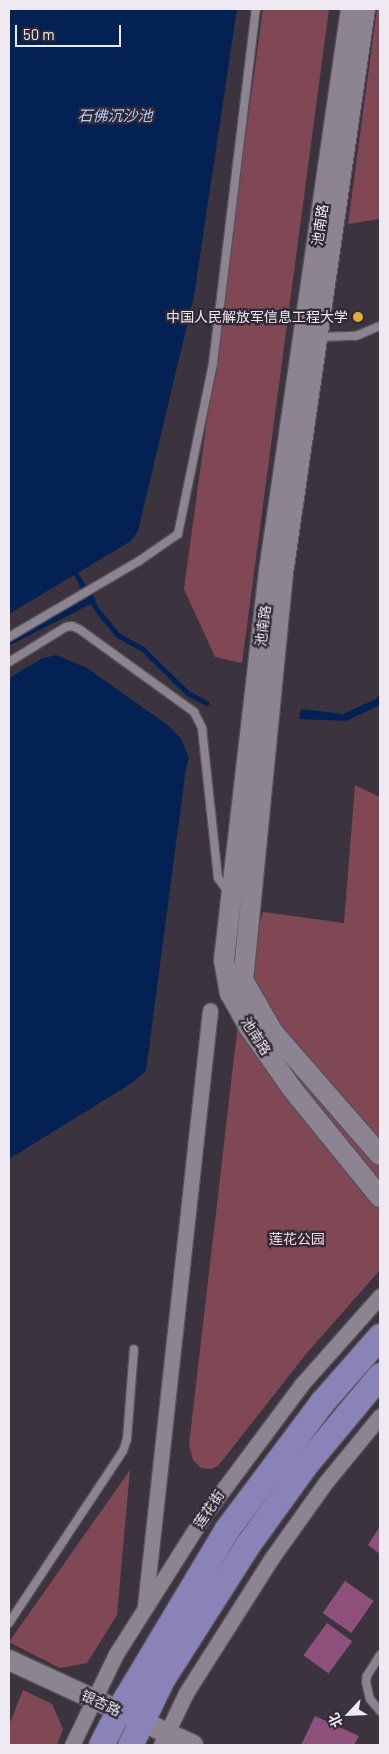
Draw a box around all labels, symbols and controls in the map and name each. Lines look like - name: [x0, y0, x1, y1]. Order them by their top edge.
- scale bar: [18, 15, 124, 47]
- text: 50 m: [23, 25, 55, 43]
- water label: 石佛沉沙池: [78, 107, 152, 125]
- street label: 池南路: [309, 203, 331, 247]
- place label: 中国人民解放军信息工程大学: [166, 309, 348, 325]
- marker: 中国人民解放军信息工程大学: [352, 311, 364, 323]
- street label: 池南路: [252, 604, 274, 648]
- street label: 池南路: [238, 1014, 274, 1058]
- park label: 莲花公园: [269, 1231, 325, 1247]
- street label: 莲花街: [190, 1487, 228, 1531]
- street label: 银杏路: [78, 1687, 124, 1719]
- north arrow: [324, 1689, 374, 1739]
- text: 北: [324, 1711, 346, 1730]

